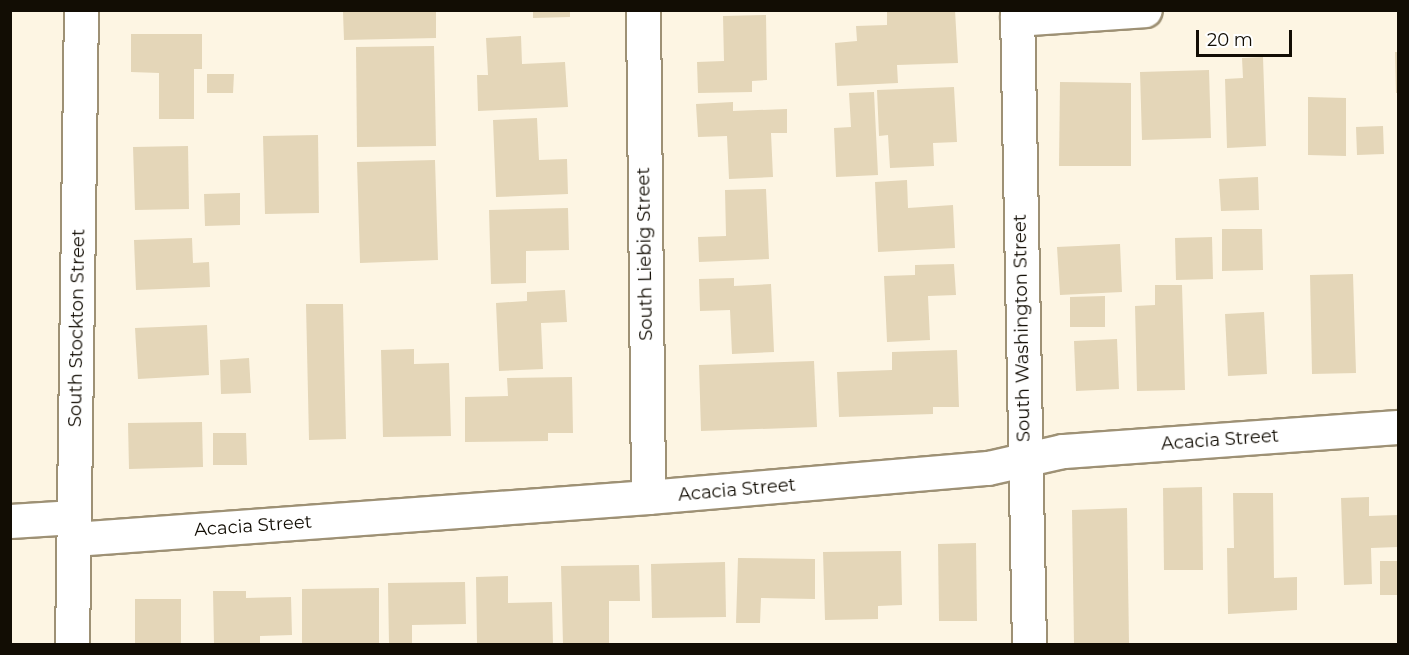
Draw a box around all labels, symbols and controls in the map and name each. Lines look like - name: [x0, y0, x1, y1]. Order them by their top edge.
- scale bar: [1199, 18, 1295, 56]
- text: 20 m: [1207, 29, 1253, 51]
- street label: South Liebig Street: [633, 167, 657, 341]
- street label: South Washington Street: [1009, 214, 1035, 442]
- street label: South Stockton Street: [64, 229, 90, 427]
- street label: Acacia Street: [1160, 425, 1280, 455]
- street label: Acacia Street: [677, 474, 797, 506]
- street label: Acacia Street: [193, 511, 313, 541]

